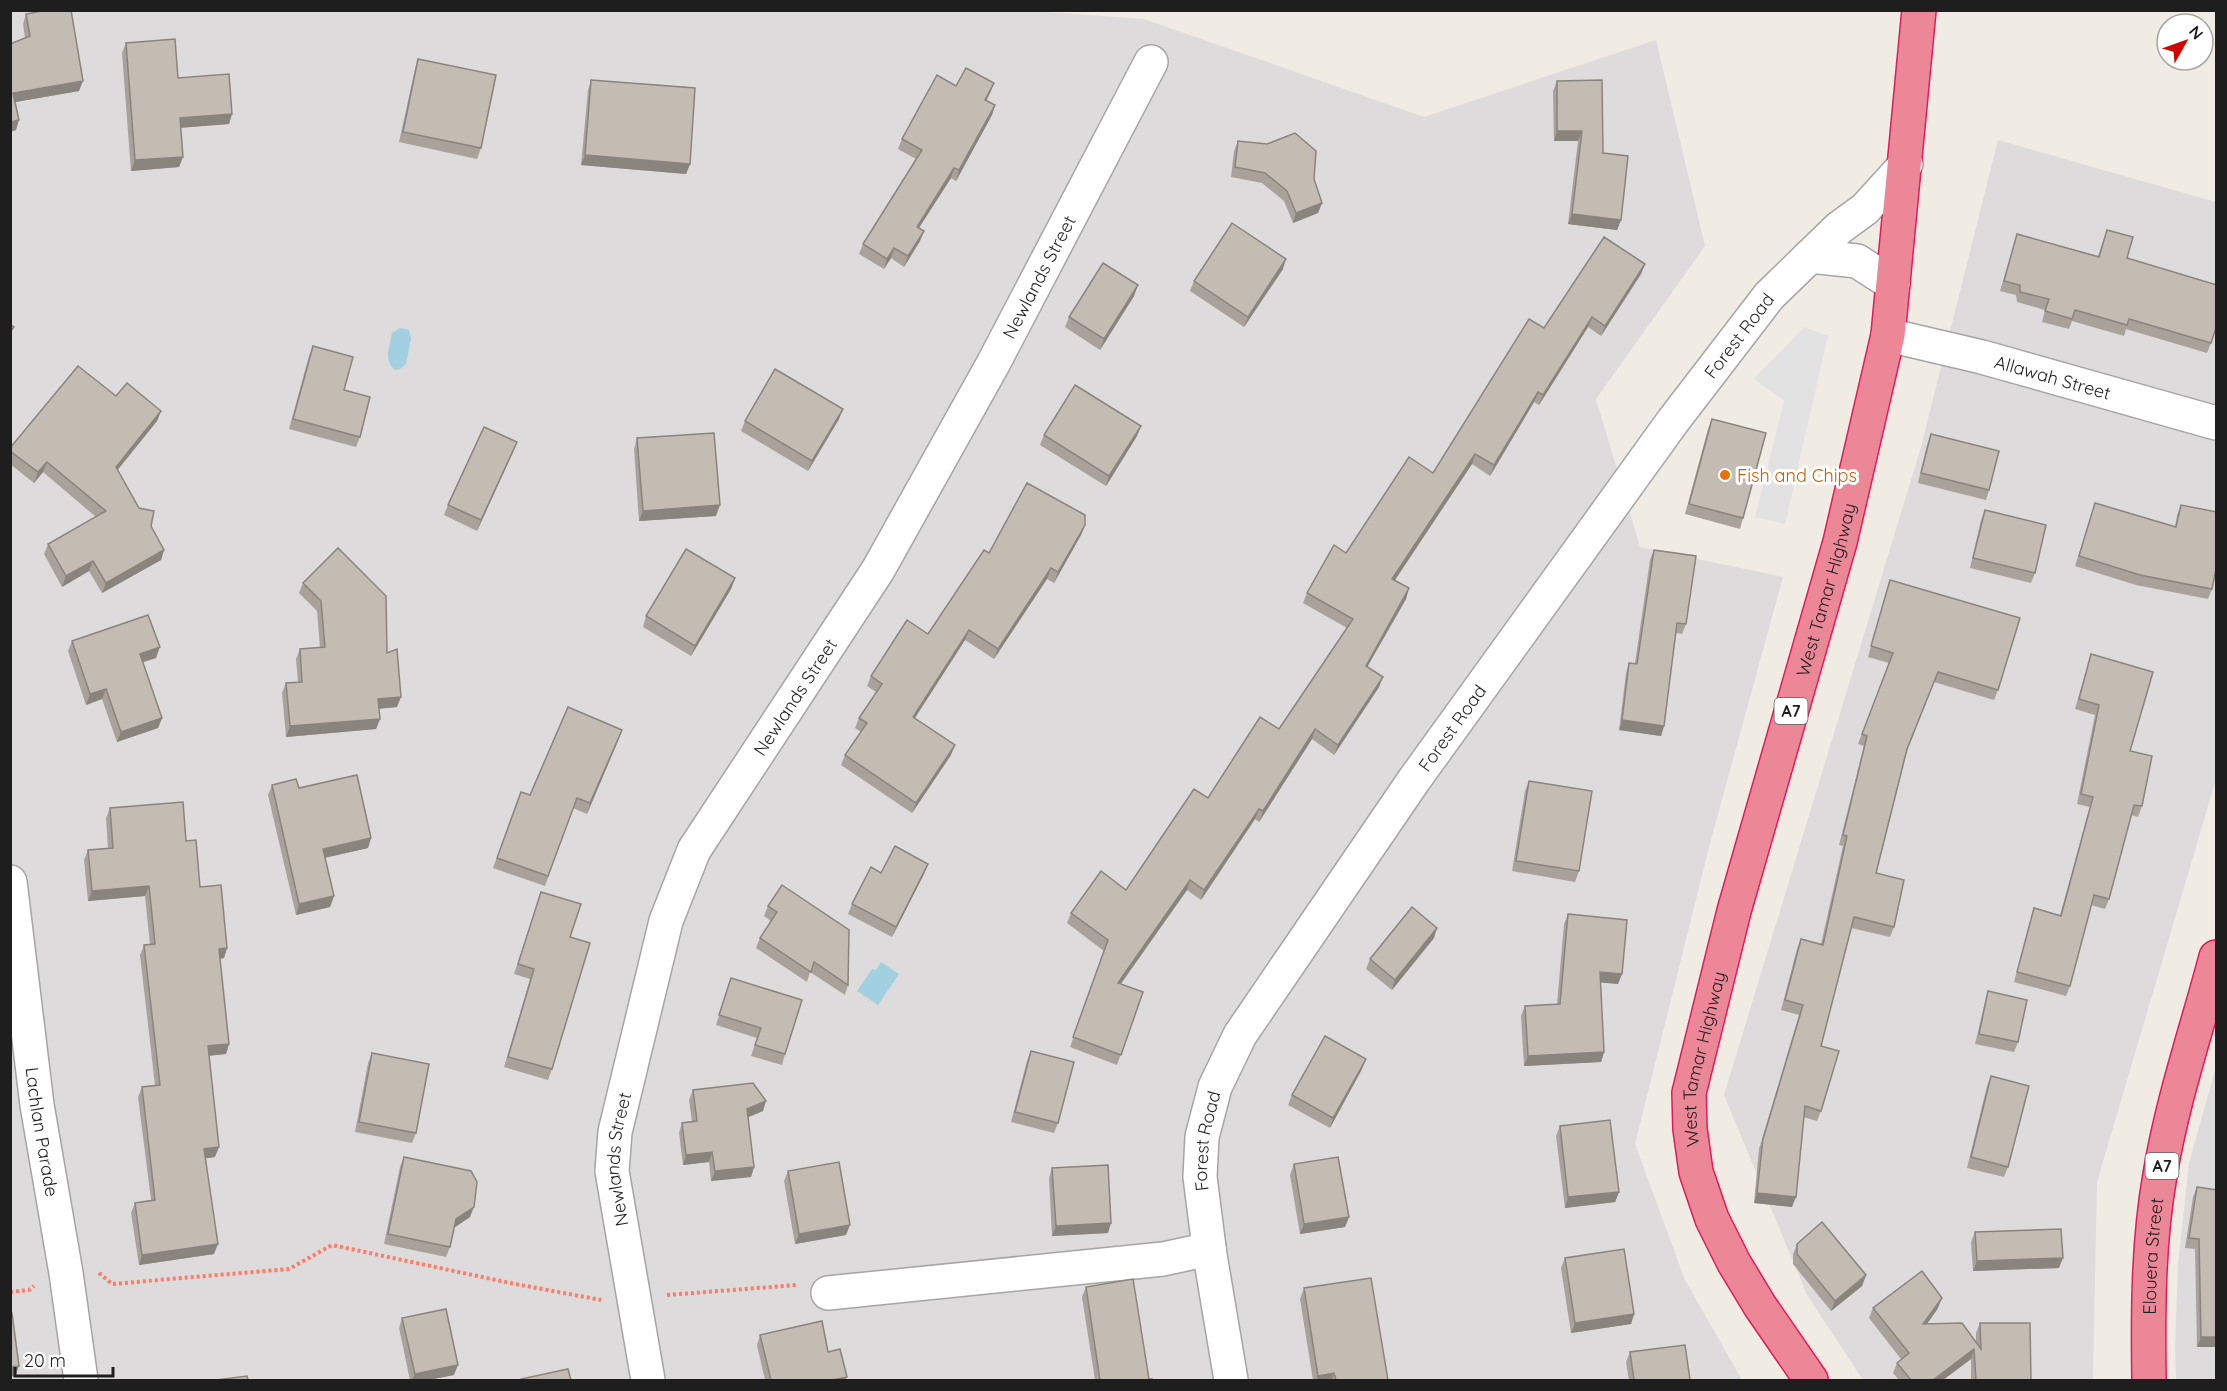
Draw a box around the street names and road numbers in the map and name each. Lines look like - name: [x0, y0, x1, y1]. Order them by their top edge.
- street label: Newlands Street: [997, 211, 1080, 342]
- street label: Forest Road: [1699, 288, 1779, 383]
- street label: Allawah Street: [1992, 350, 2113, 404]
- street label: West Tamar Highway: [1790, 501, 1860, 679]
- street label: Newlands Street: [748, 634, 842, 760]
- street label: Forest Road: [1413, 680, 1491, 776]
- road number: A7: [1774, 698, 1808, 724]
- street label: West Tamar Highway: [1677, 969, 1730, 1148]
- street label: Lachlan Parade: [21, 1066, 64, 1198]
- street label: Forest Road: [1188, 1088, 1225, 1193]
- street label: Newlands Street: [600, 1090, 636, 1228]
- road number: A7: [2146, 1153, 2178, 1179]
- street label: Elouera Street: [2137, 1196, 2168, 1315]

